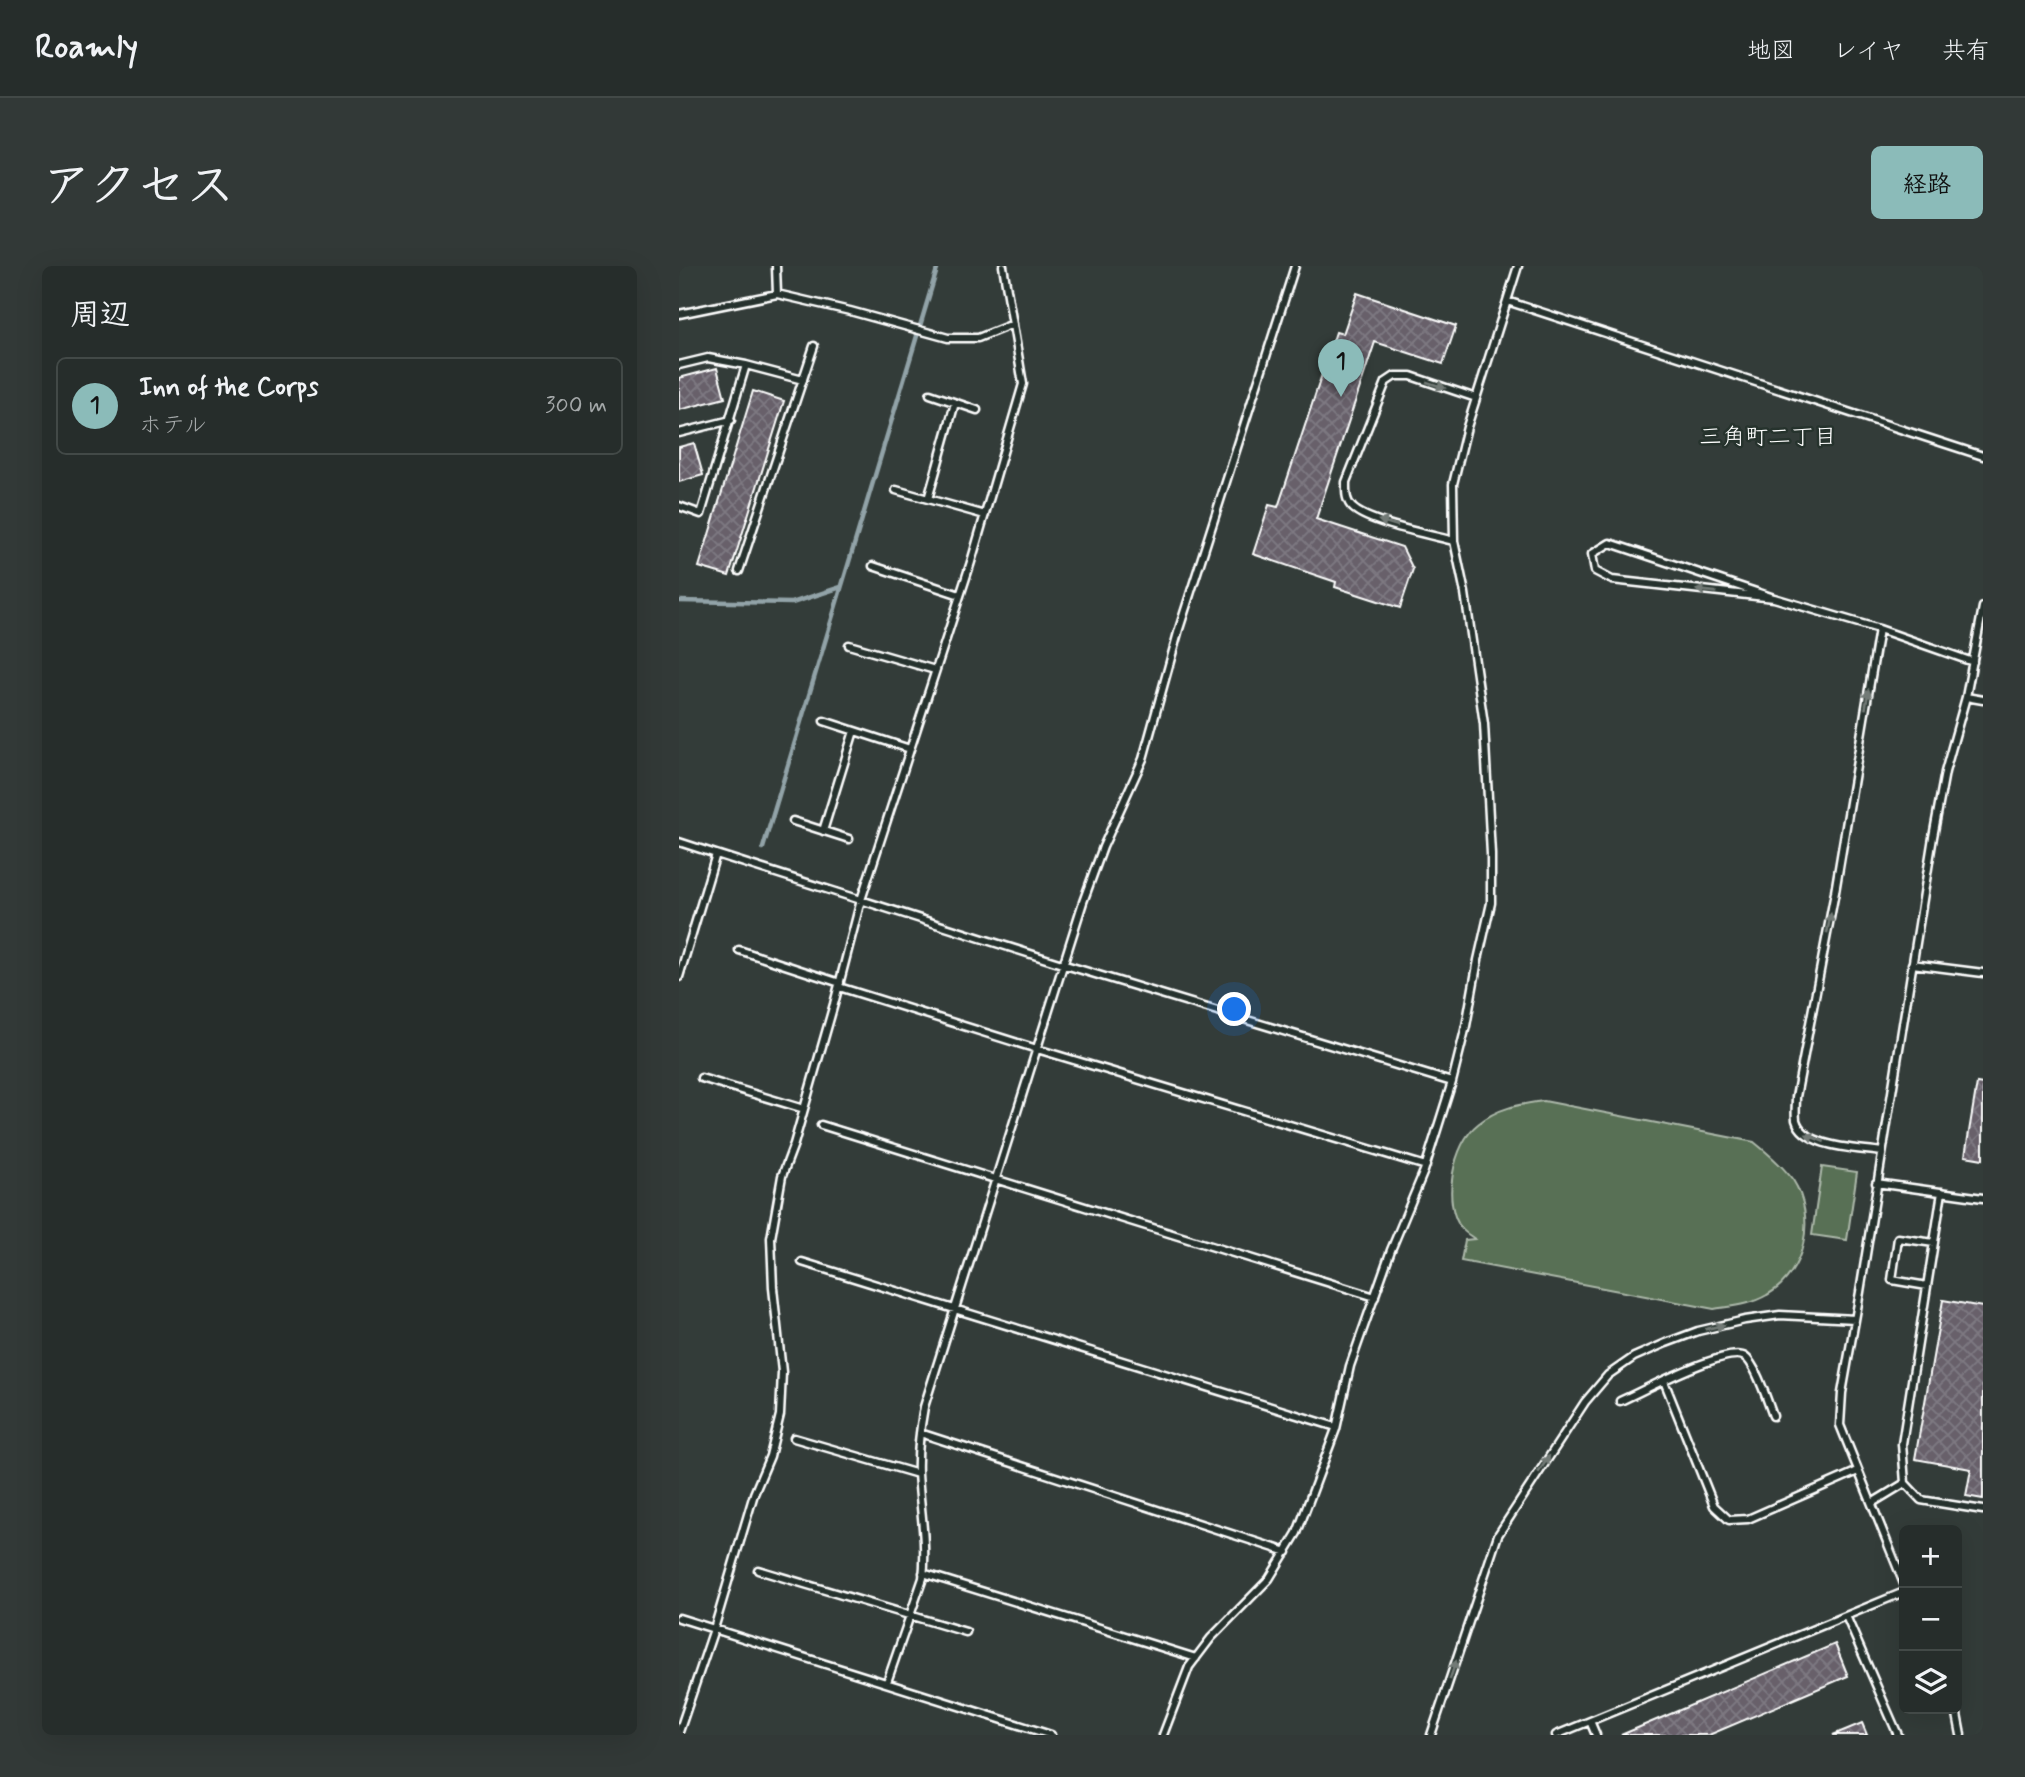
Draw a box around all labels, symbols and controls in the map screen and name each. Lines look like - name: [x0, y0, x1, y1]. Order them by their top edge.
- text: Roamly: [35, 26, 138, 70]
- text: 地図: [1747, 36, 1795, 67]
- text: レイヤ: [1833, 36, 1904, 67]
- text: 共有: [1942, 36, 1990, 67]
- button: 経路: [1871, 146, 1983, 219]
- text: アクセス: [42, 155, 235, 220]
- text: 周辺: [70, 296, 130, 335]
- pin: 1: [1318, 339, 1364, 397]
- text: Inn of the Corps: [139, 371, 318, 405]
- one-way arrow: [1426, 380, 1447, 391]
- text: 1: [90, 391, 100, 421]
- text: 300 m: [545, 391, 607, 421]
- text: ホテル: [139, 411, 207, 441]
- district label: 三角町二丁目: [1699, 423, 1837, 453]
- one-way arrow: [1377, 517, 1399, 528]
- one-way arrow: [1695, 585, 1717, 596]
- one-way arrow: [1862, 688, 1873, 710]
- one-way arrow: [1824, 912, 1835, 934]
- your location: [1217, 992, 1251, 1026]
- one-way arrow: [1804, 1133, 1825, 1144]
- one-way arrow: [1704, 1321, 1726, 1332]
- one-way arrow: [1538, 1454, 1551, 1474]
- map controls: [1899, 1525, 1962, 1714]
- button: +: [1899, 1525, 1962, 1588]
- button: −: [1899, 1588, 1962, 1651]
- button: layers: [1899, 1651, 1962, 1714]
- one-way arrow: [1448, 1660, 1459, 1681]

